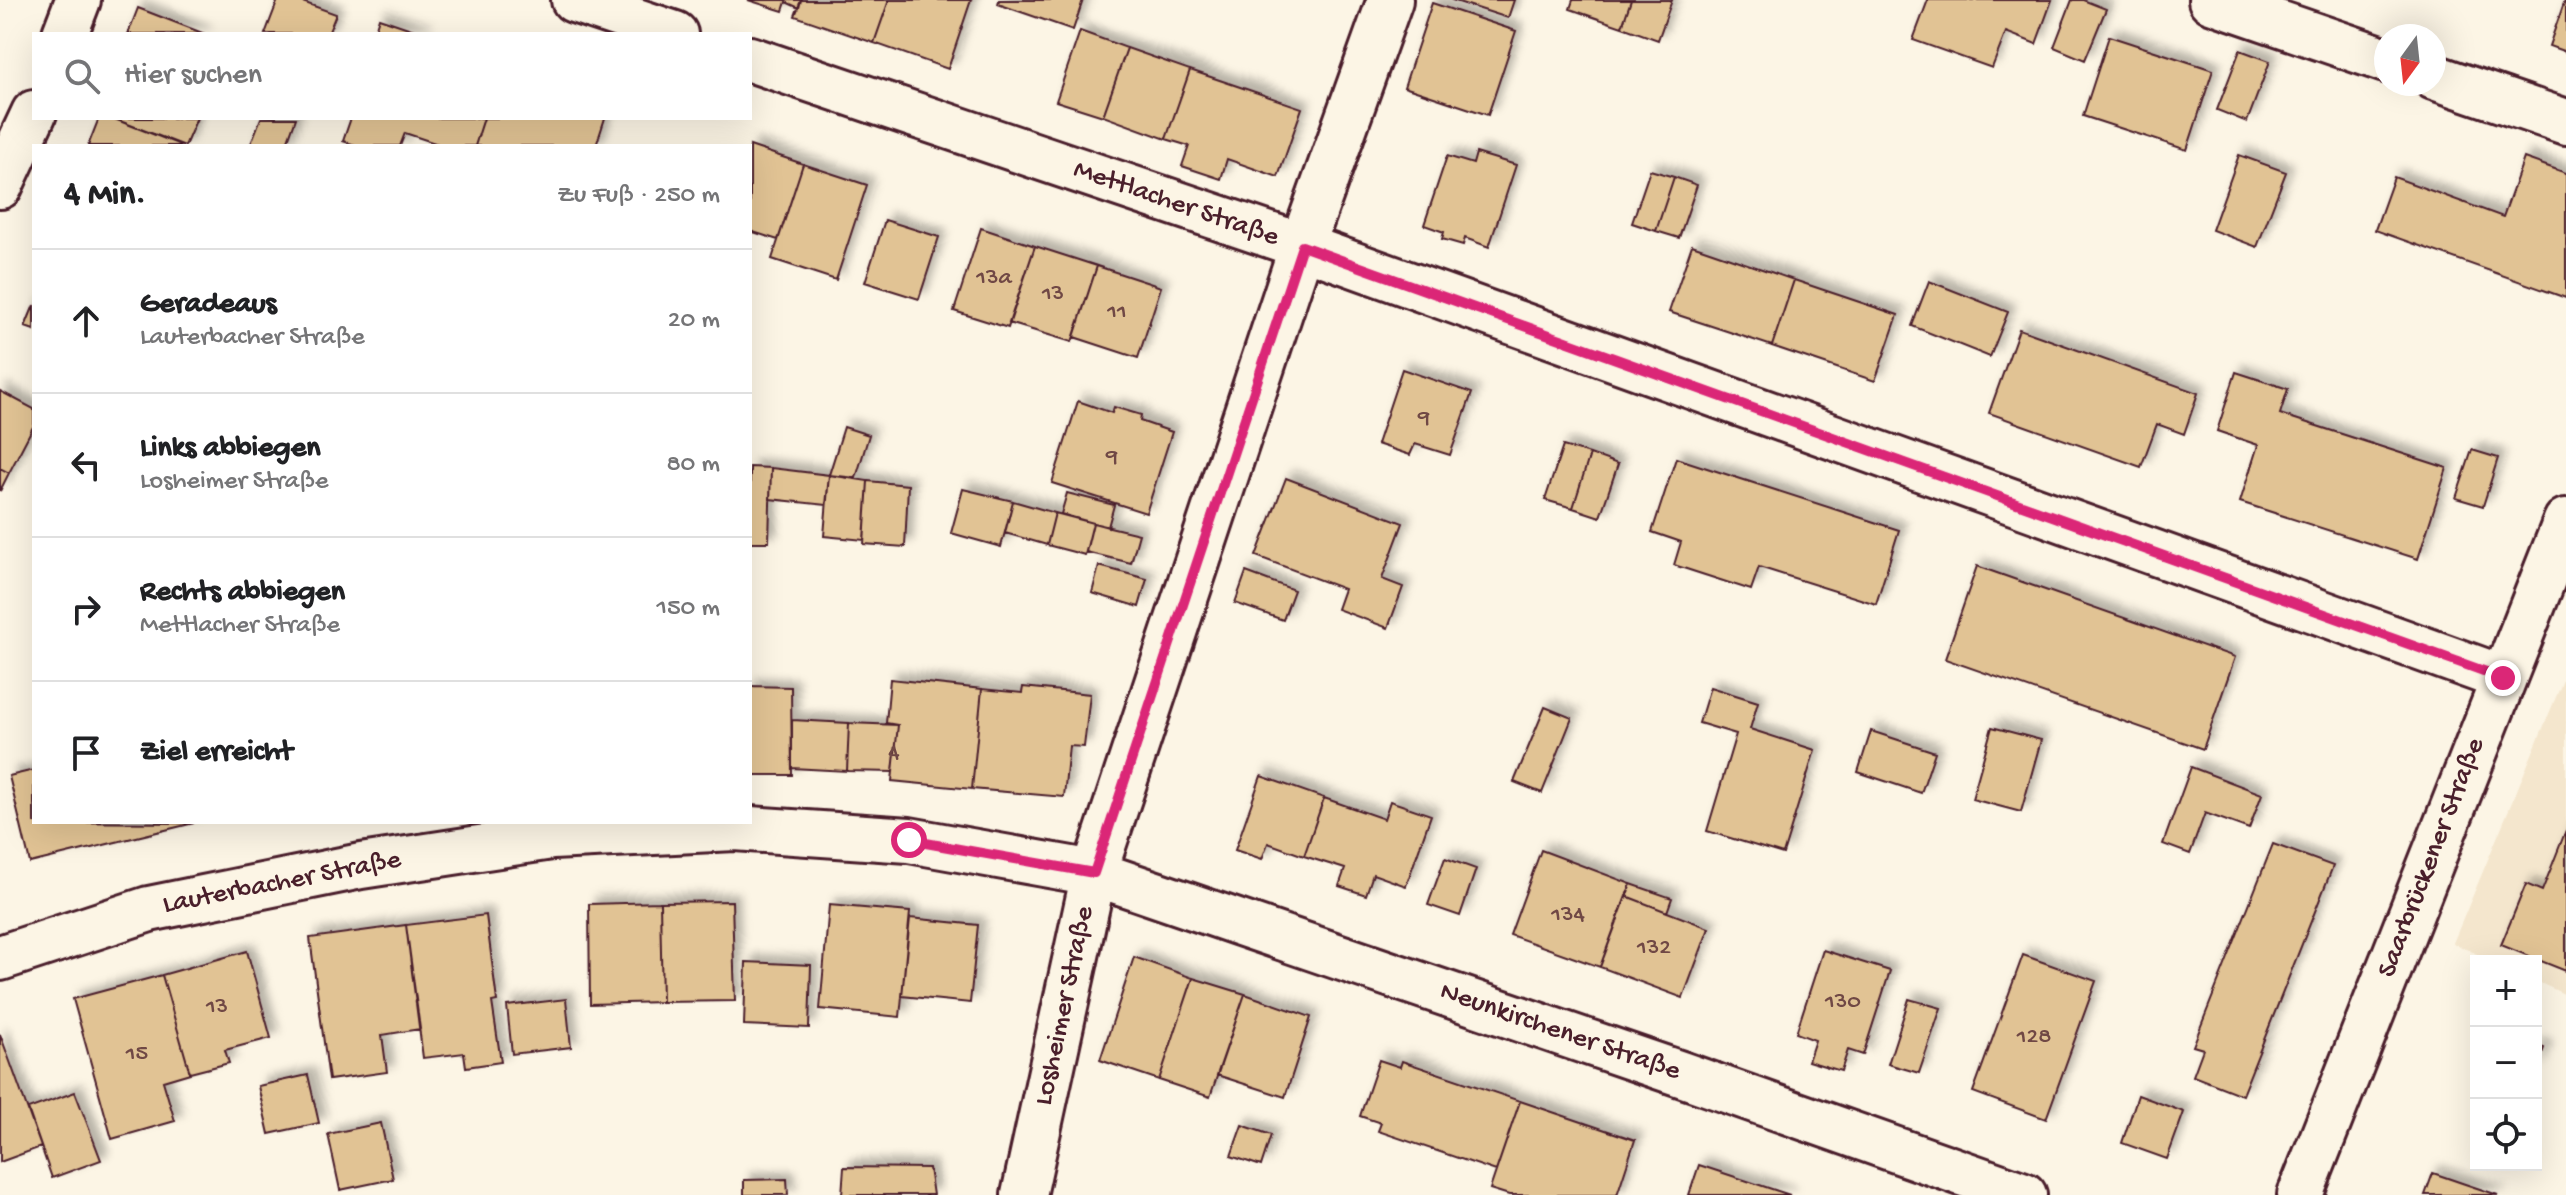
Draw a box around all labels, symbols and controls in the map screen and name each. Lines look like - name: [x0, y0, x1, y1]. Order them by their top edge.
- north arrow: [2374, 24, 2446, 96]
- search box: [32, 32, 752, 120]
- icon: search: [60, 54, 104, 98]
- text: Hier suchen: [124, 59, 262, 94]
- street label: Mettlacher Straße: [1069, 153, 1284, 255]
- text: 4 Min.: [64, 176, 146, 216]
- text: Zu Fuß · 250 m: [557, 181, 720, 212]
- house number: 13a: [975, 264, 1012, 293]
- house number: 13: [1041, 280, 1064, 309]
- text: Geradeaus: [140, 288, 277, 323]
- house number: 11: [1106, 298, 1127, 327]
- icon: ahead: [64, 299, 108, 343]
- text: 20 m: [668, 306, 720, 337]
- text: Lauterbacher Straße: [140, 323, 365, 354]
- house number: 9: [1417, 404, 1430, 433]
- text: Links abbiegen: [140, 432, 320, 467]
- icon: left: [64, 443, 108, 487]
- house number: 9: [1105, 443, 1118, 472]
- text: 80 m: [666, 450, 720, 481]
- text: Losheimer Straße: [140, 467, 328, 498]
- text: Rechts abbiegen: [140, 576, 345, 611]
- icon: right: [64, 587, 108, 631]
- text: 150 m: [656, 594, 720, 625]
- text: Mettlacher Straße: [140, 611, 340, 642]
- route end: [2485, 660, 2521, 696]
- icon: arrive: [64, 731, 108, 775]
- street label: Saarbrückener Straße: [2371, 733, 2493, 982]
- text: Ziel erreicht: [140, 736, 292, 771]
- house number: 4: [888, 739, 900, 768]
- route start: [891, 822, 927, 858]
- street label: Lauterbacher Straße: [160, 844, 404, 922]
- house number: 134: [1550, 901, 1585, 930]
- street label: Losheimer Straße: [1028, 903, 1102, 1109]
- house number: 132: [1636, 934, 1671, 963]
- map controls: [2470, 955, 2542, 1171]
- button: +: [2470, 955, 2542, 1027]
- street label: Neunkirchener Straße: [1435, 975, 1685, 1089]
- house number: 130: [1824, 988, 1861, 1017]
- house number: 13: [205, 993, 228, 1022]
- house number: 128: [2016, 1023, 2051, 1052]
- button: −: [2470, 1027, 2542, 1099]
- house number: 15: [125, 1040, 148, 1069]
- button: locate: [2470, 1099, 2542, 1171]

